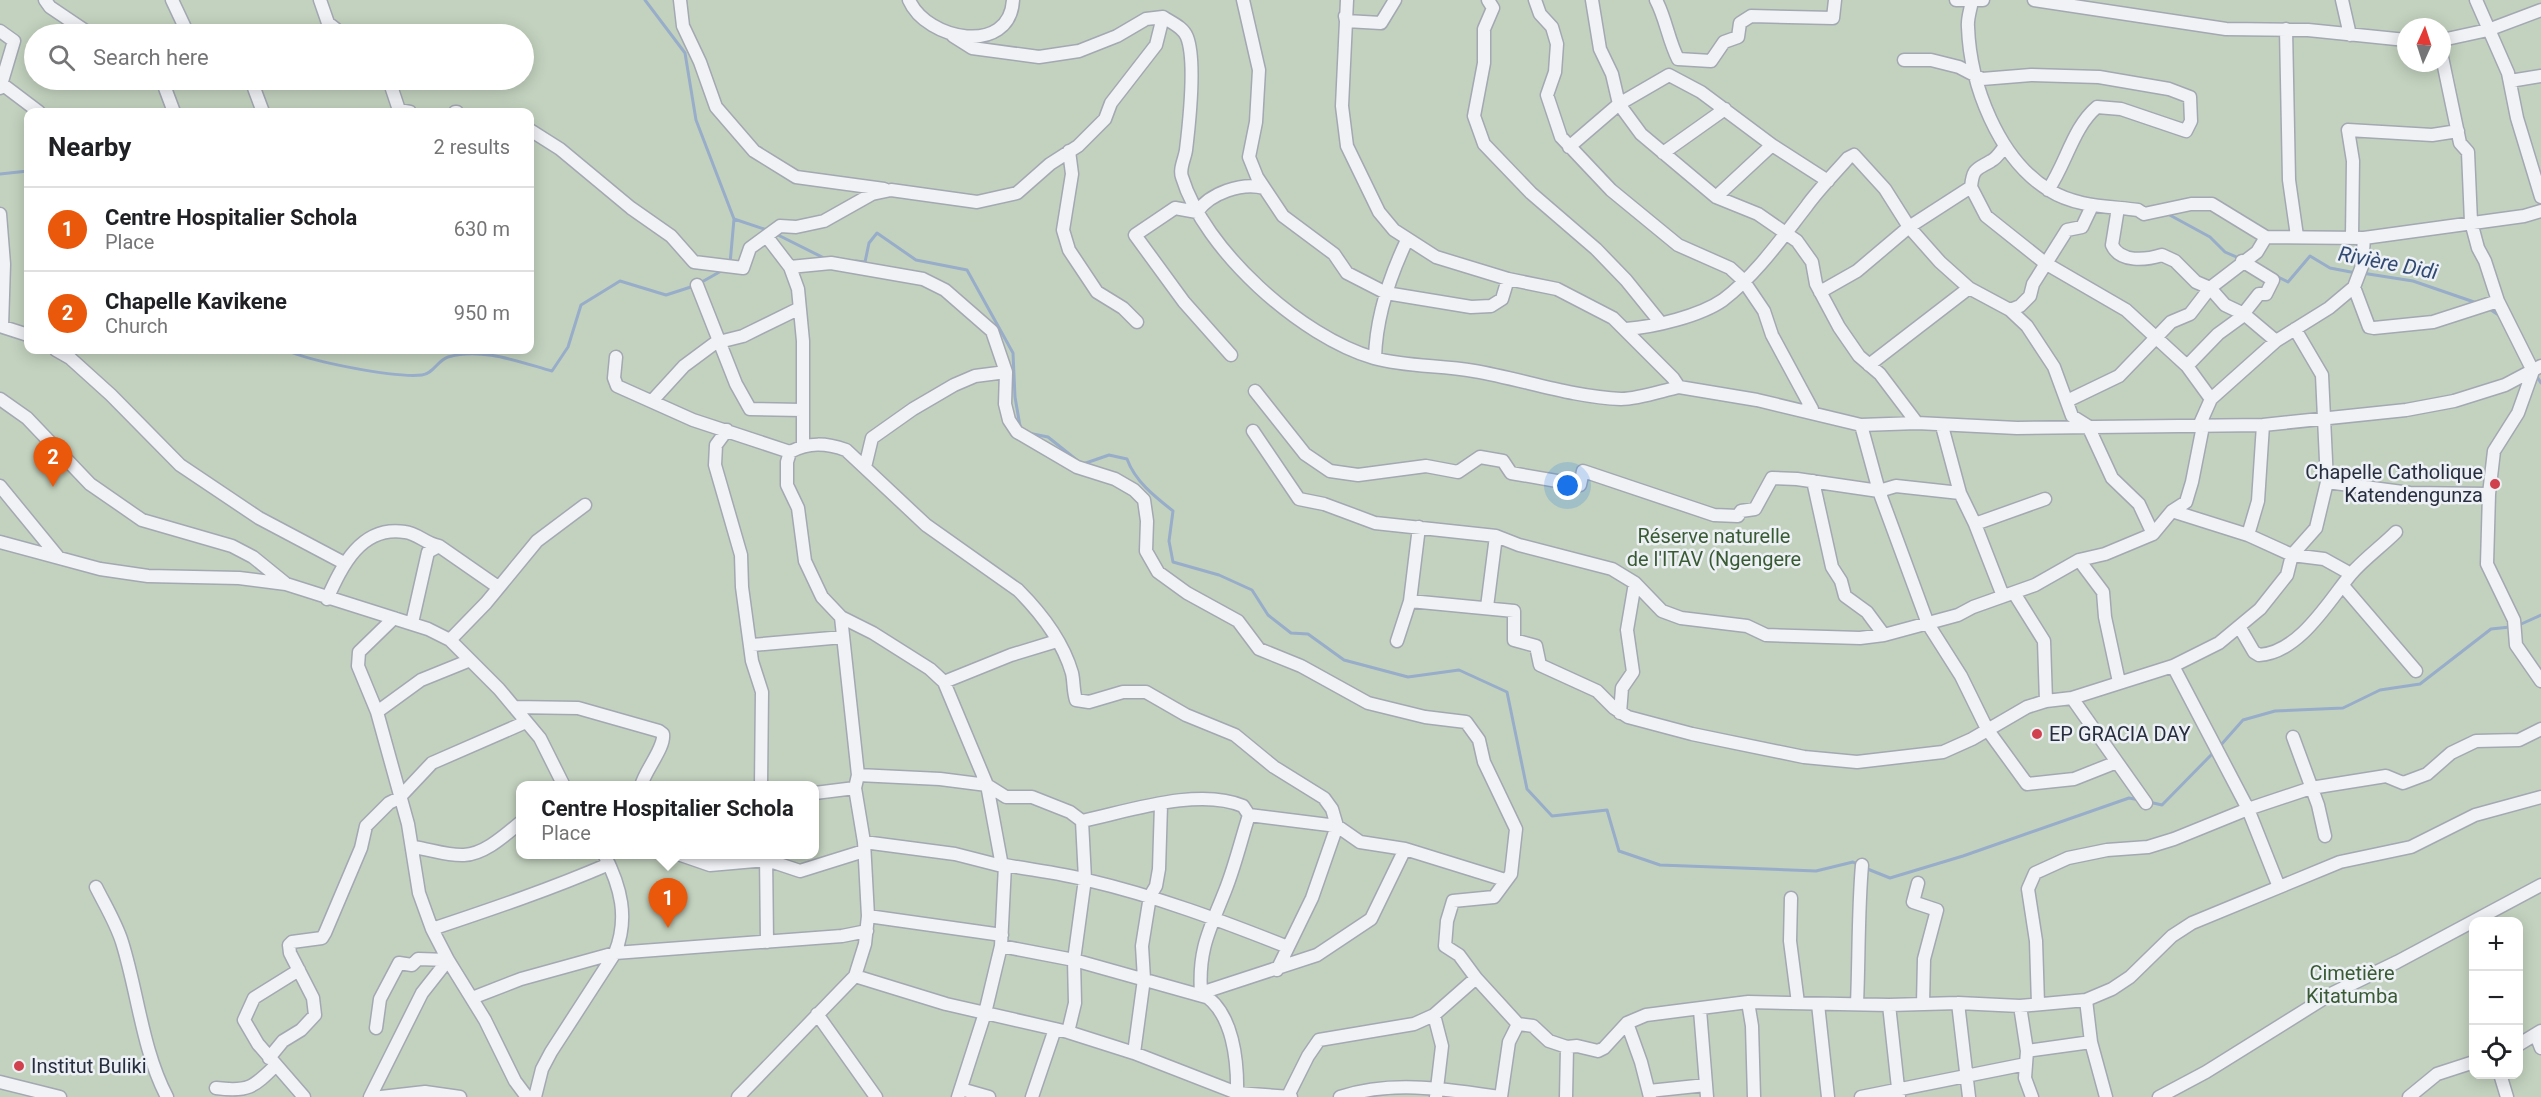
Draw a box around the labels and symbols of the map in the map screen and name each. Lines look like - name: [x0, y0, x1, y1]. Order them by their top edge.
- north arrow: [2397, 18, 2451, 72]
- water label: Rivière Didi: [2336, 242, 2440, 284]
- pin: 2: [34, 438, 72, 487]
- place label: Chapelle Catholique Katendengunza: [2305, 460, 2483, 507]
- your location: [1553, 471, 1582, 500]
- marker: Chapelle Catholique Katendengunza: [2488, 477, 2502, 491]
- park label: Réserve naturelle de l'ITAV (Ngengere: [1627, 524, 1801, 571]
- place label: EP GRACIA DAY: [2049, 722, 2191, 746]
- marker: EP GRACIA DAY: [2030, 727, 2044, 741]
- pin: 1: [648, 878, 688, 928]
- park label: Cimetière Kitatumba: [2306, 961, 2398, 1008]
- place label: Institut Buliki: [31, 1054, 147, 1078]
- marker: Institut Buliki: [12, 1059, 26, 1073]

